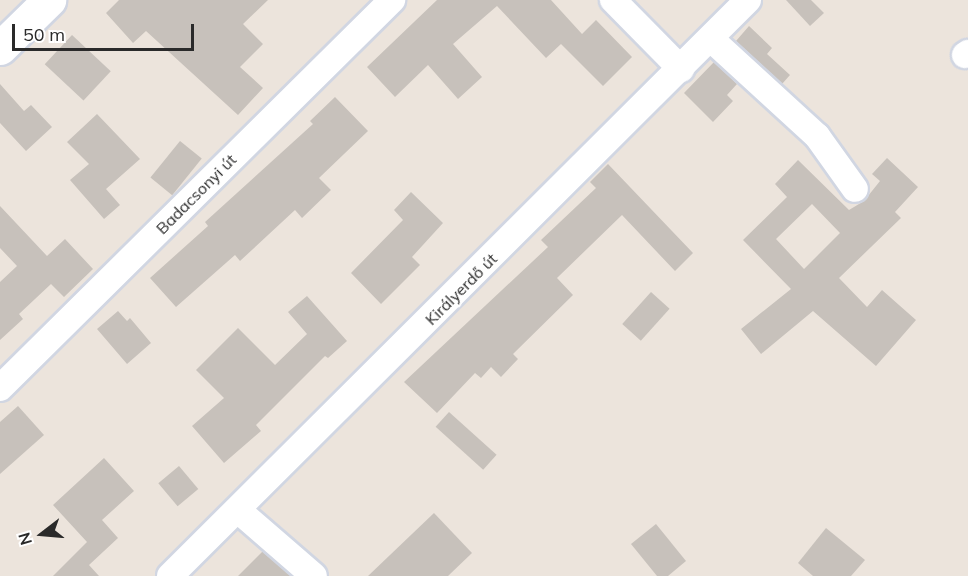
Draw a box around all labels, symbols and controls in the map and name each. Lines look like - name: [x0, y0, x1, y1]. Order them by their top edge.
- scale bar: [15, 12, 196, 50]
- text: 50 m: [23, 23, 65, 46]
- street label: Badacsonyi út: [152, 150, 240, 238]
- street label: Királyerdő út: [421, 249, 501, 329]
- north arrow: [12, 504, 72, 564]
- text: N: [13, 530, 36, 548]

